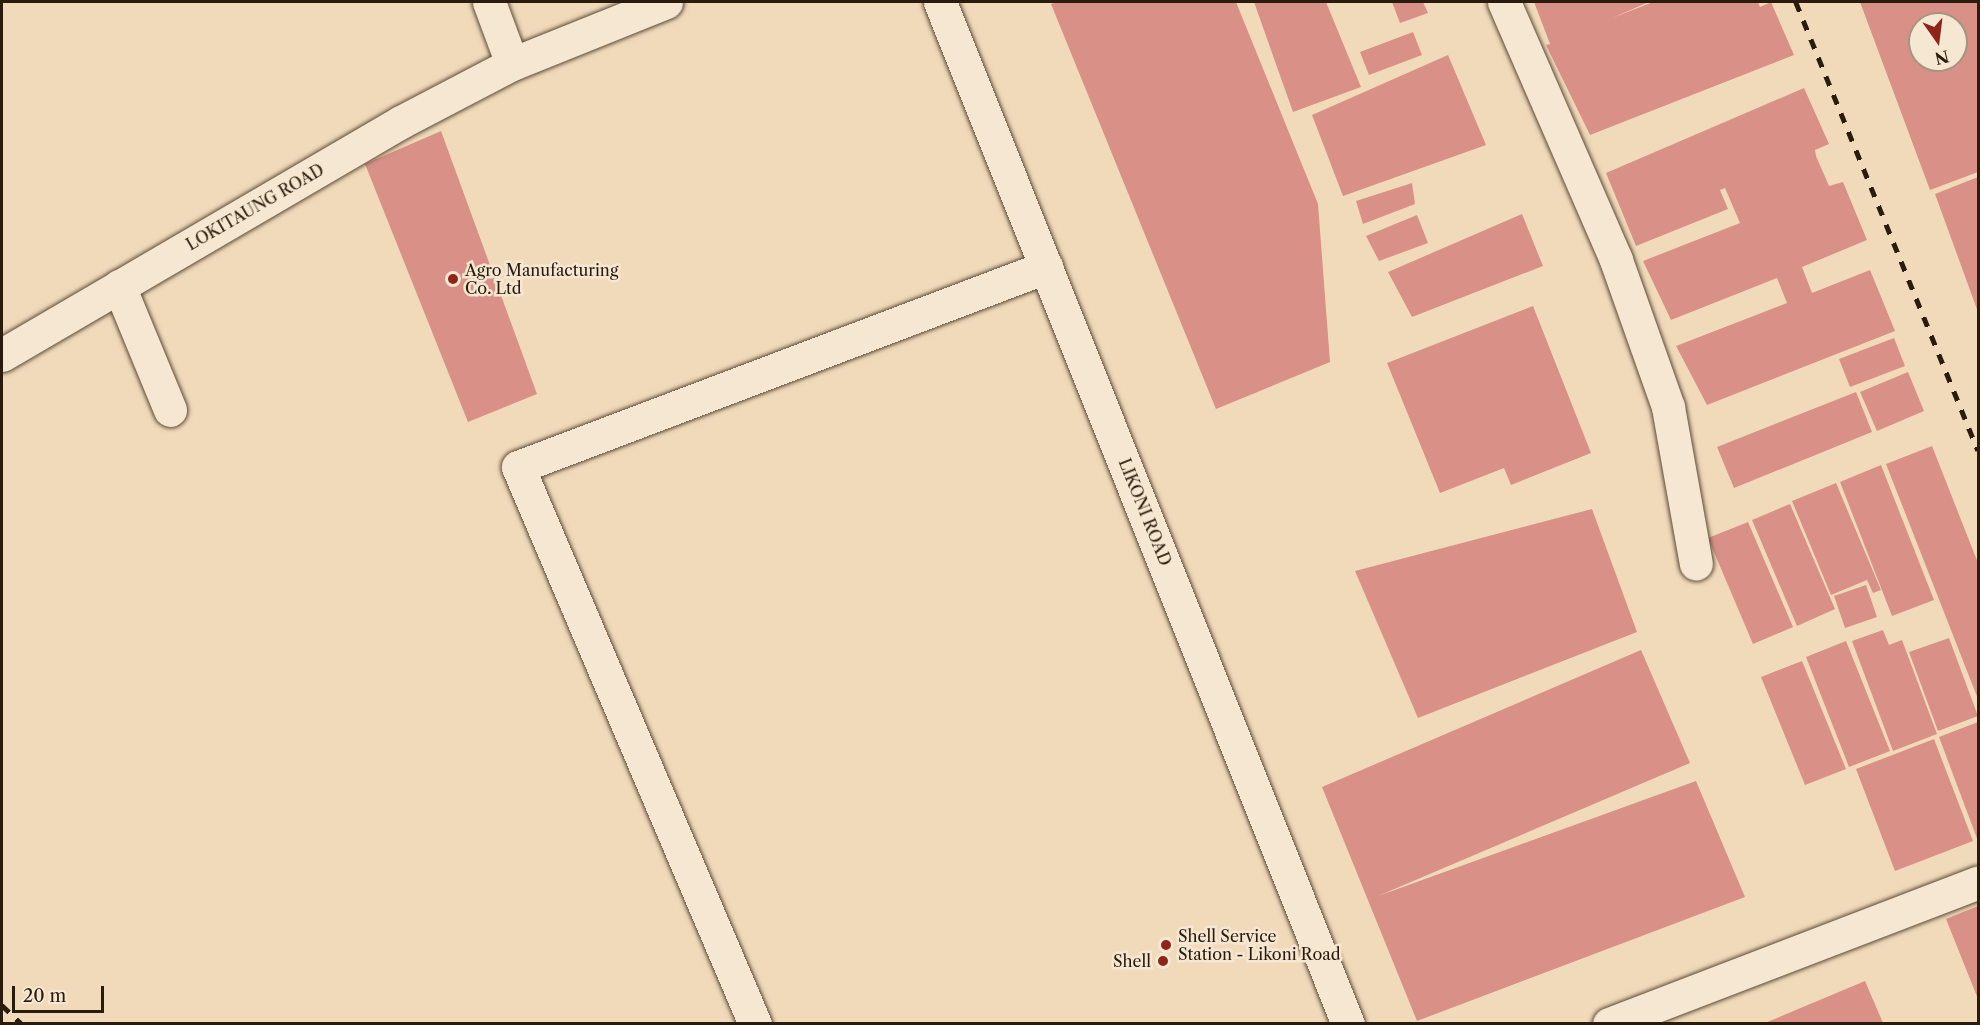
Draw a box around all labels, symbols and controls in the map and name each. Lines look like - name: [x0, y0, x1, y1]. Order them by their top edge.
- north arrow: [1908, 12, 1968, 72]
- text: N: [1933, 46, 1951, 69]
- street label: LOKITAUNG ROAD: [183, 160, 327, 254]
- place label: Agro Manufacturing Co. Ltd: [465, 260, 618, 298]
- marker: Agro Manufacturing Co. Ltd: [446, 272, 460, 286]
- street label: LIKONI ROAD: [1115, 456, 1175, 568]
- place label: Shell Service Station - Likoni Road: [1178, 926, 1340, 964]
- marker: Shell Service Station - Likoni Road: [1159, 938, 1173, 952]
- place label: Shell: [1113, 951, 1151, 971]
- marker: Shell: [1156, 954, 1170, 968]
- scale bar: [15, 974, 106, 1012]
- text: 20 m: [23, 985, 66, 1007]

